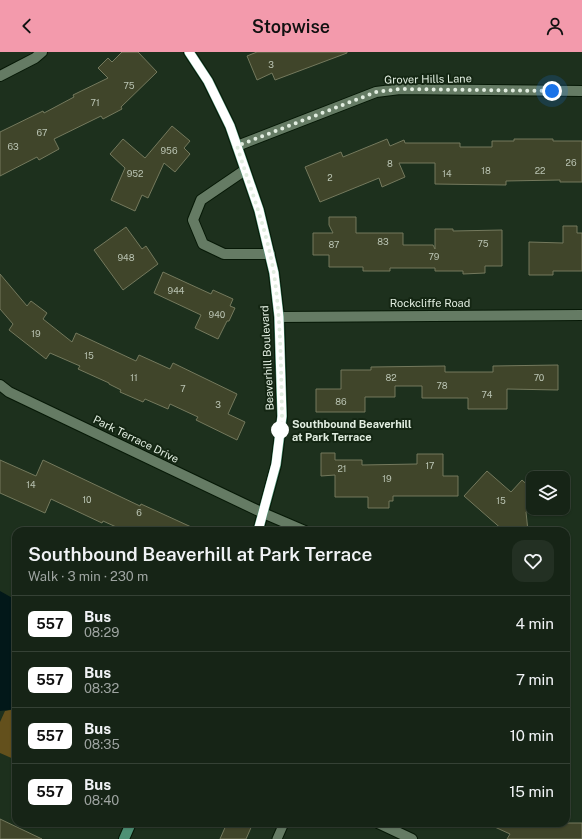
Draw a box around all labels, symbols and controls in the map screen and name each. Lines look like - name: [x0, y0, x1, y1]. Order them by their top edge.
- icon: back: [16, 15, 38, 37]
- icon: person: [544, 15, 566, 37]
- text: Stopwise: [252, 16, 330, 37]
- house number: 3: [268, 59, 274, 70]
- street label: Grover Hills Lane: [384, 72, 472, 86]
- house number: 75: [123, 80, 135, 91]
- your location: [542, 81, 562, 101]
- house number: 71: [90, 97, 100, 108]
- house number: 67: [37, 127, 47, 138]
- house number: 63: [7, 141, 19, 152]
- house number: 956: [161, 145, 178, 156]
- house number: 26: [566, 157, 577, 168]
- house number: 8: [387, 158, 393, 169]
- house number: 18: [481, 165, 491, 176]
- house number: 22: [535, 165, 545, 176]
- house number: 952: [127, 168, 143, 179]
- house number: 14: [442, 168, 452, 179]
- house number: 2: [327, 172, 333, 183]
- house number: 83: [377, 236, 389, 247]
- house number: 75: [477, 238, 489, 249]
- house number: 87: [328, 239, 340, 250]
- house number: 79: [429, 251, 440, 262]
- house number: 948: [117, 252, 135, 263]
- house number: 944: [168, 285, 185, 296]
- street label: Rockcliffe Road: [390, 297, 470, 309]
- street label: Beaverhill Boulevard: [258, 305, 276, 411]
- house number: 940: [209, 309, 226, 320]
- house number: 19: [31, 328, 41, 339]
- house number: 15: [84, 350, 94, 361]
- house number: 11: [130, 372, 138, 383]
- house number: 82: [385, 372, 397, 383]
- house number: 70: [534, 372, 545, 383]
- house number: 78: [436, 380, 448, 391]
- house number: 7: [180, 383, 186, 394]
- house number: 74: [482, 389, 493, 400]
- house number: 86: [335, 396, 347, 407]
- house number: 3: [215, 399, 221, 410]
- street label: Park Terrace Drive: [91, 413, 181, 465]
- place label: Southbound Beaverhill at Park Terrace: [292, 418, 412, 443]
- marker: Southbound Beaverhill at Park Terrace: [271, 421, 289, 439]
- house number: 17: [425, 460, 435, 471]
- house number: 21: [337, 463, 347, 474]
- map controls: [526, 471, 570, 515]
- button: layers: [526, 471, 570, 515]
- house number: 19: [382, 473, 392, 484]
- house number: 14: [26, 479, 36, 490]
- house number: 10: [82, 494, 92, 505]
- house number: 15: [496, 495, 506, 506]
- house number: 6: [136, 507, 142, 518]
- button: heart: [512, 540, 554, 582]
- text: Southbound Beaverhill at Park Terrace: [28, 543, 372, 565]
- text: Walk · 3 min · 230 m: [28, 569, 148, 584]
- text: Bus: [84, 608, 111, 625]
- text: 4 min: [515, 615, 554, 632]
- text: 557: [36, 616, 64, 632]
- text: 08:29: [84, 625, 119, 640]
- text: Bus: [84, 664, 111, 681]
- text: 7 min: [516, 671, 554, 688]
- text: 557: [36, 672, 64, 688]
- text: 08:32: [84, 681, 119, 696]
- text: Bus: [84, 720, 111, 737]
- text: 10 min: [510, 727, 554, 744]
- text: 557: [36, 728, 64, 744]
- text: 08:35: [84, 737, 120, 752]
- text: Bus: [84, 776, 111, 793]
- text: 15 min: [509, 783, 554, 800]
- text: 557: [36, 784, 64, 800]
- text: 08:40: [84, 793, 119, 808]

